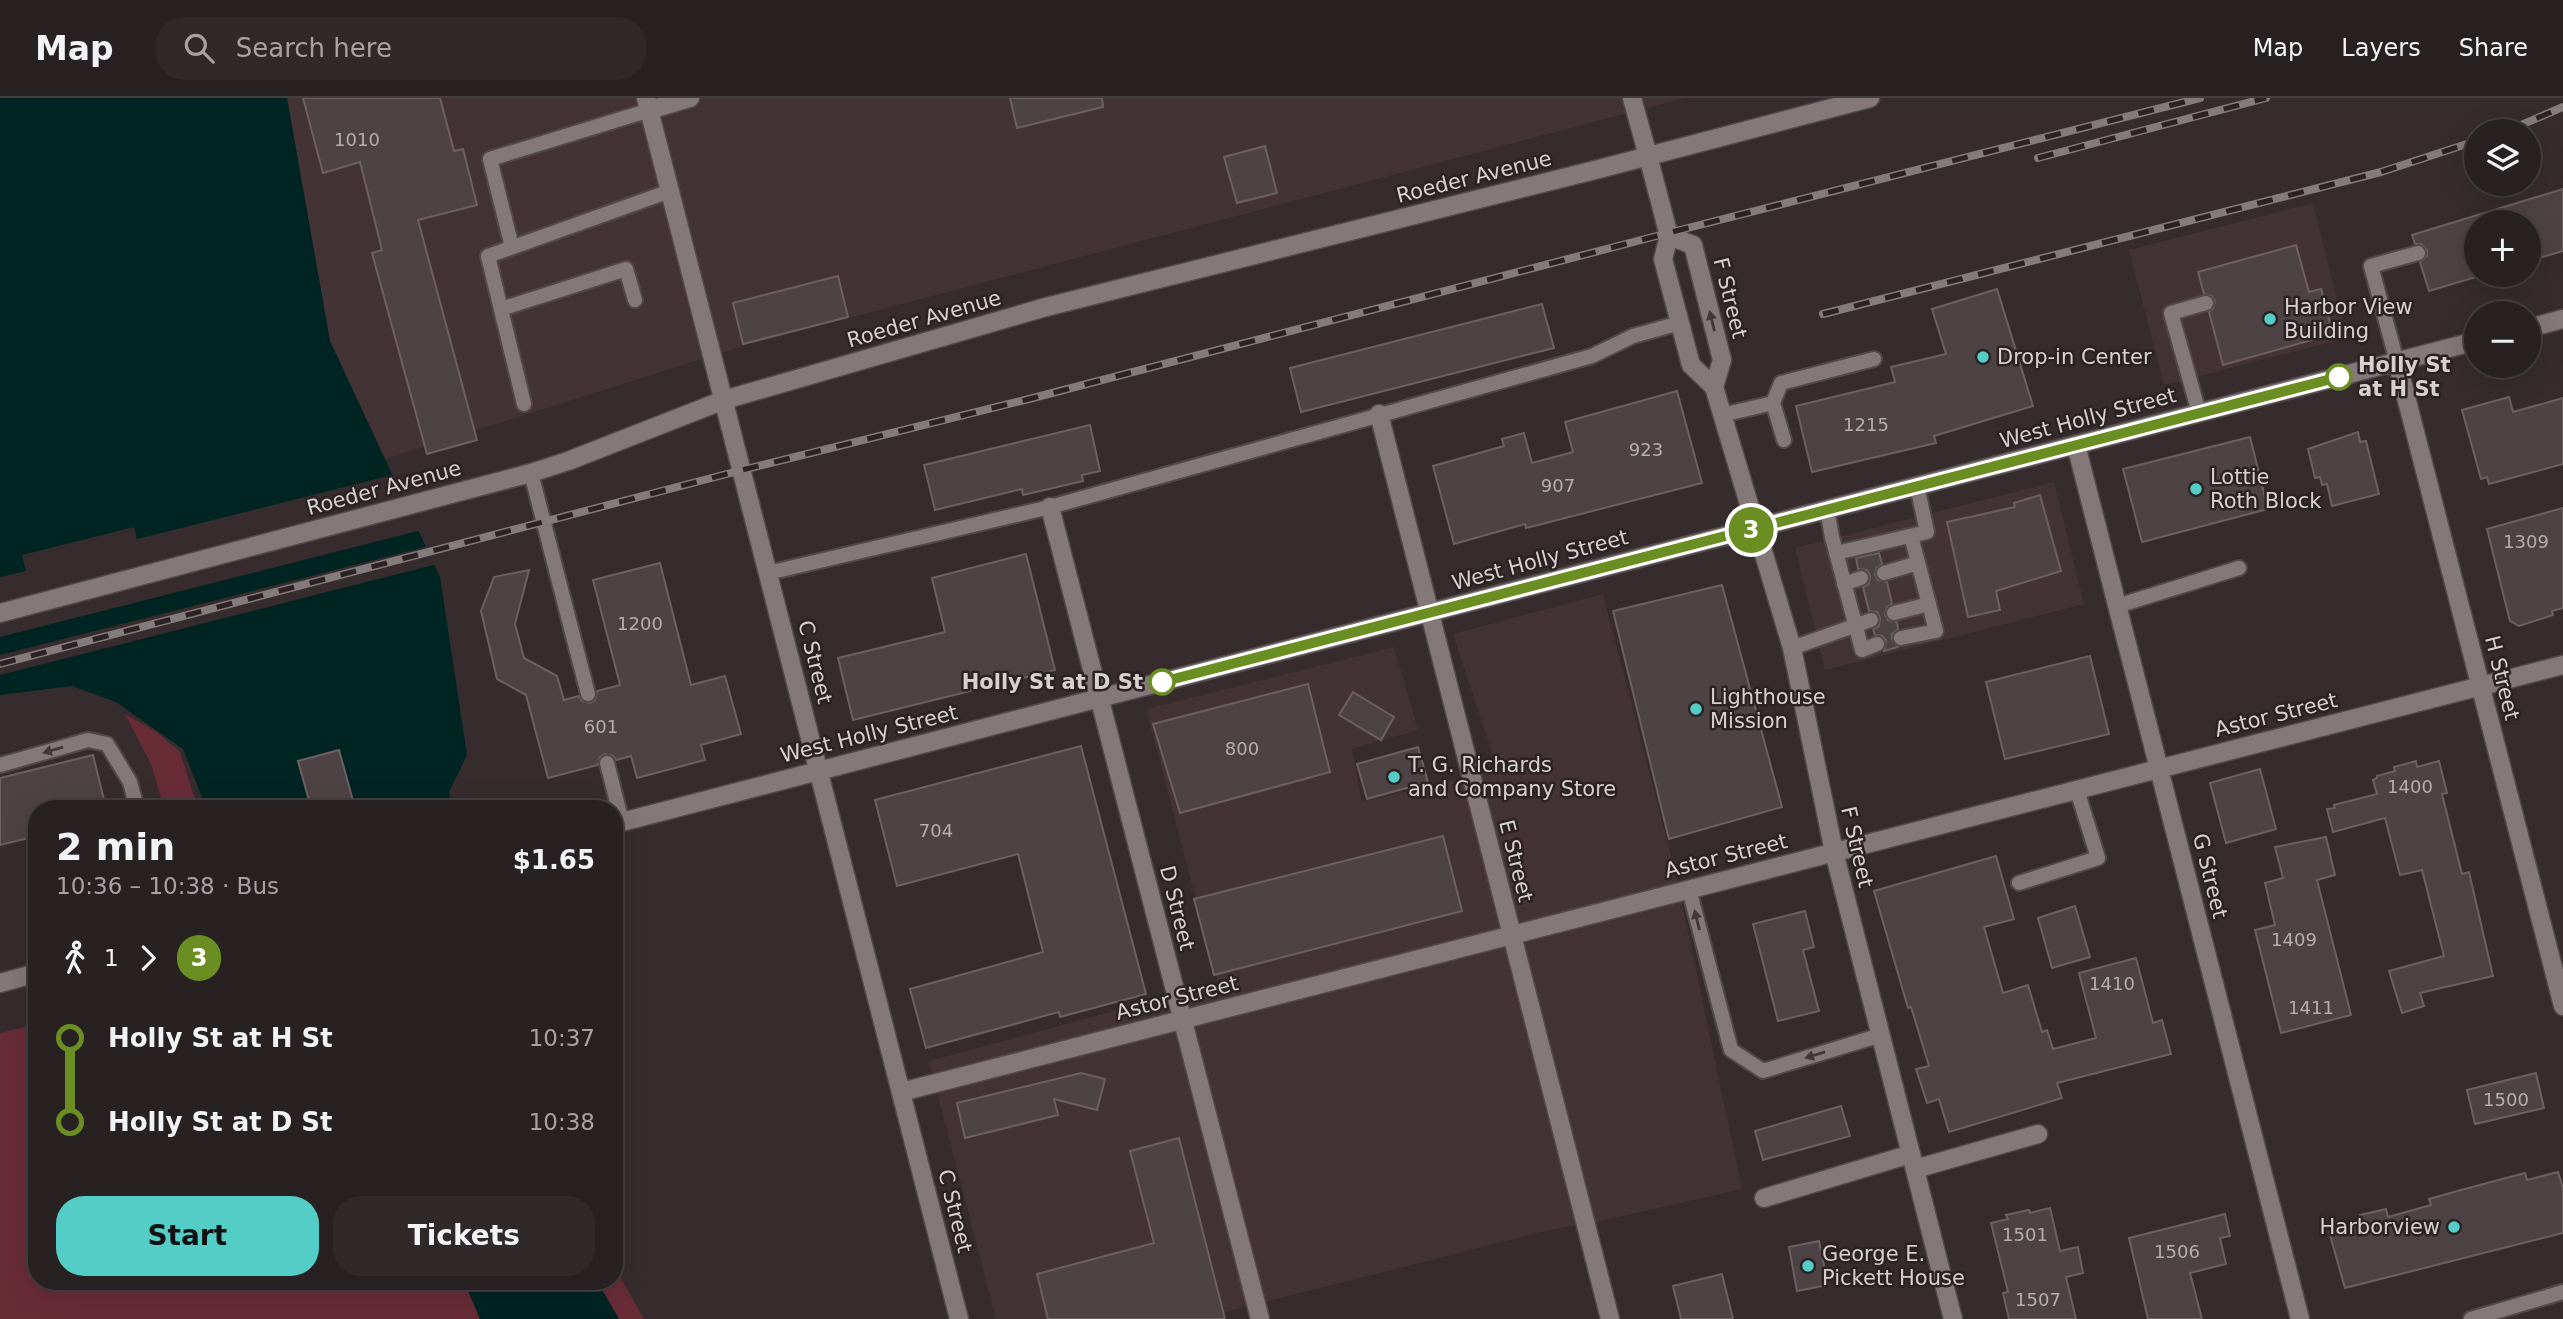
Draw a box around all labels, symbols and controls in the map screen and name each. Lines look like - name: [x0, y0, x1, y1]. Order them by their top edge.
- search box: [156, 17, 646, 80]
- text: Map: [35, 29, 114, 68]
- icon: search: [180, 29, 218, 67]
- text: Search here: [236, 33, 392, 63]
- text: Map: [2253, 34, 2303, 62]
- text: Layers: [2341, 34, 2421, 62]
- text: Share: [2459, 34, 2528, 62]
- map controls: [2464, 119, 2541, 378]
- button: layers: [2464, 119, 2541, 196]
- house number: 1010: [334, 129, 380, 150]
- street label: Roeder Avenue: [1394, 146, 1554, 208]
- button: +: [2464, 210, 2541, 287]
- street label: F Street: [1708, 255, 1752, 341]
- street label: Roeder Avenue: [844, 286, 1004, 352]
- place label: Harbor View Building: [2284, 295, 2413, 343]
- button: −: [2464, 301, 2541, 378]
- one-way arrow: [1706, 310, 1717, 332]
- marker: Harbor View Building: [2262, 311, 2278, 327]
- place label: Drop-in Center: [1997, 345, 2152, 369]
- marker: Drop-in Center: [1975, 349, 1991, 365]
- place label: Holly St at H St: [2358, 353, 2451, 401]
- marker: Holly St at H St: [2326, 364, 2352, 390]
- street label: West Holly Street: [1997, 383, 2179, 453]
- house number: 1215: [1843, 414, 1889, 435]
- house number: 923: [1629, 439, 1663, 460]
- street label: Roeder Avenue: [304, 456, 464, 520]
- place label: Lottie Roth Block: [2210, 465, 2322, 513]
- house number: 907: [1541, 475, 1575, 496]
- marker: Lottie Roth Block: [2188, 481, 2204, 497]
- line badge: 3: [1728, 507, 1774, 553]
- text: 3: [1743, 516, 1759, 544]
- street label: West Holly Street: [1449, 525, 1631, 595]
- house number: 1309: [2503, 531, 2549, 552]
- house number: 1200: [617, 613, 663, 634]
- street label: C Street: [793, 618, 837, 706]
- street label: H Street: [2480, 633, 2524, 723]
- marker: Holly St at D St: [1149, 669, 1175, 695]
- place label: Holly St at D St: [962, 670, 1143, 694]
- place label: Lighthouse Mission: [1710, 685, 1826, 733]
- street label: Astor Street: [2212, 688, 2340, 742]
- street label: West Holly Street: [778, 700, 960, 768]
- marker: Lighthouse Mission: [1688, 701, 1704, 717]
- house number: 601: [584, 716, 618, 737]
- house number: 800: [1225, 738, 1259, 759]
- one-way arrow: [43, 745, 64, 755]
- place label: T. G. Richards and Company Store: [1407, 753, 1616, 801]
- marker: T. G. Richards and Company Store: [1386, 769, 1402, 785]
- house number: 1400: [2387, 776, 2433, 797]
- street label: F Street: [1836, 804, 1878, 890]
- street label: E Street: [1494, 817, 1538, 905]
- house number: 704: [919, 820, 953, 841]
- text: 2 min: [56, 825, 175, 869]
- street label: Astor Street: [1662, 829, 1790, 883]
- street label: G Street: [2188, 831, 2232, 921]
- text: $1.65: [513, 845, 595, 875]
- street label: D Street: [1155, 863, 1199, 953]
- text: 10:36 – 10:38 · Bus: [56, 873, 279, 899]
- one-way arrow: [1691, 909, 1702, 931]
- house number: 1409: [2271, 929, 2317, 950]
- icon: walk: [56, 939, 94, 977]
- icon: forward: [129, 939, 167, 977]
- text: 3: [191, 944, 207, 972]
- text: 1: [104, 945, 119, 971]
- street label: Astor Street: [1113, 971, 1241, 1025]
- house number: 1410: [2089, 973, 2135, 994]
- house number: 1411: [2288, 997, 2334, 1018]
- text: Holly St at H St: [108, 1023, 333, 1053]
- text: 10:37: [529, 1025, 595, 1051]
- one-way arrow: [1805, 1051, 1826, 1061]
- house number: 1500: [2483, 1089, 2529, 1110]
- text: Holly St at D St: [108, 1107, 332, 1137]
- text: 10:38: [529, 1109, 595, 1135]
- street label: C Street: [933, 1167, 977, 1255]
- button: Start: [56, 1196, 319, 1276]
- button: Tickets: [333, 1196, 595, 1276]
- place label: Harborview: [2320, 1215, 2440, 1239]
- marker: Harborview: [2446, 1219, 2462, 1235]
- house number: 1501: [2002, 1224, 2048, 1245]
- house number: 1506: [2154, 1241, 2200, 1262]
- place label: George E. Pickett House: [1822, 1242, 1965, 1290]
- marker: George E. Pickett House: [1800, 1258, 1816, 1274]
- house number: 1507: [2015, 1289, 2061, 1310]

